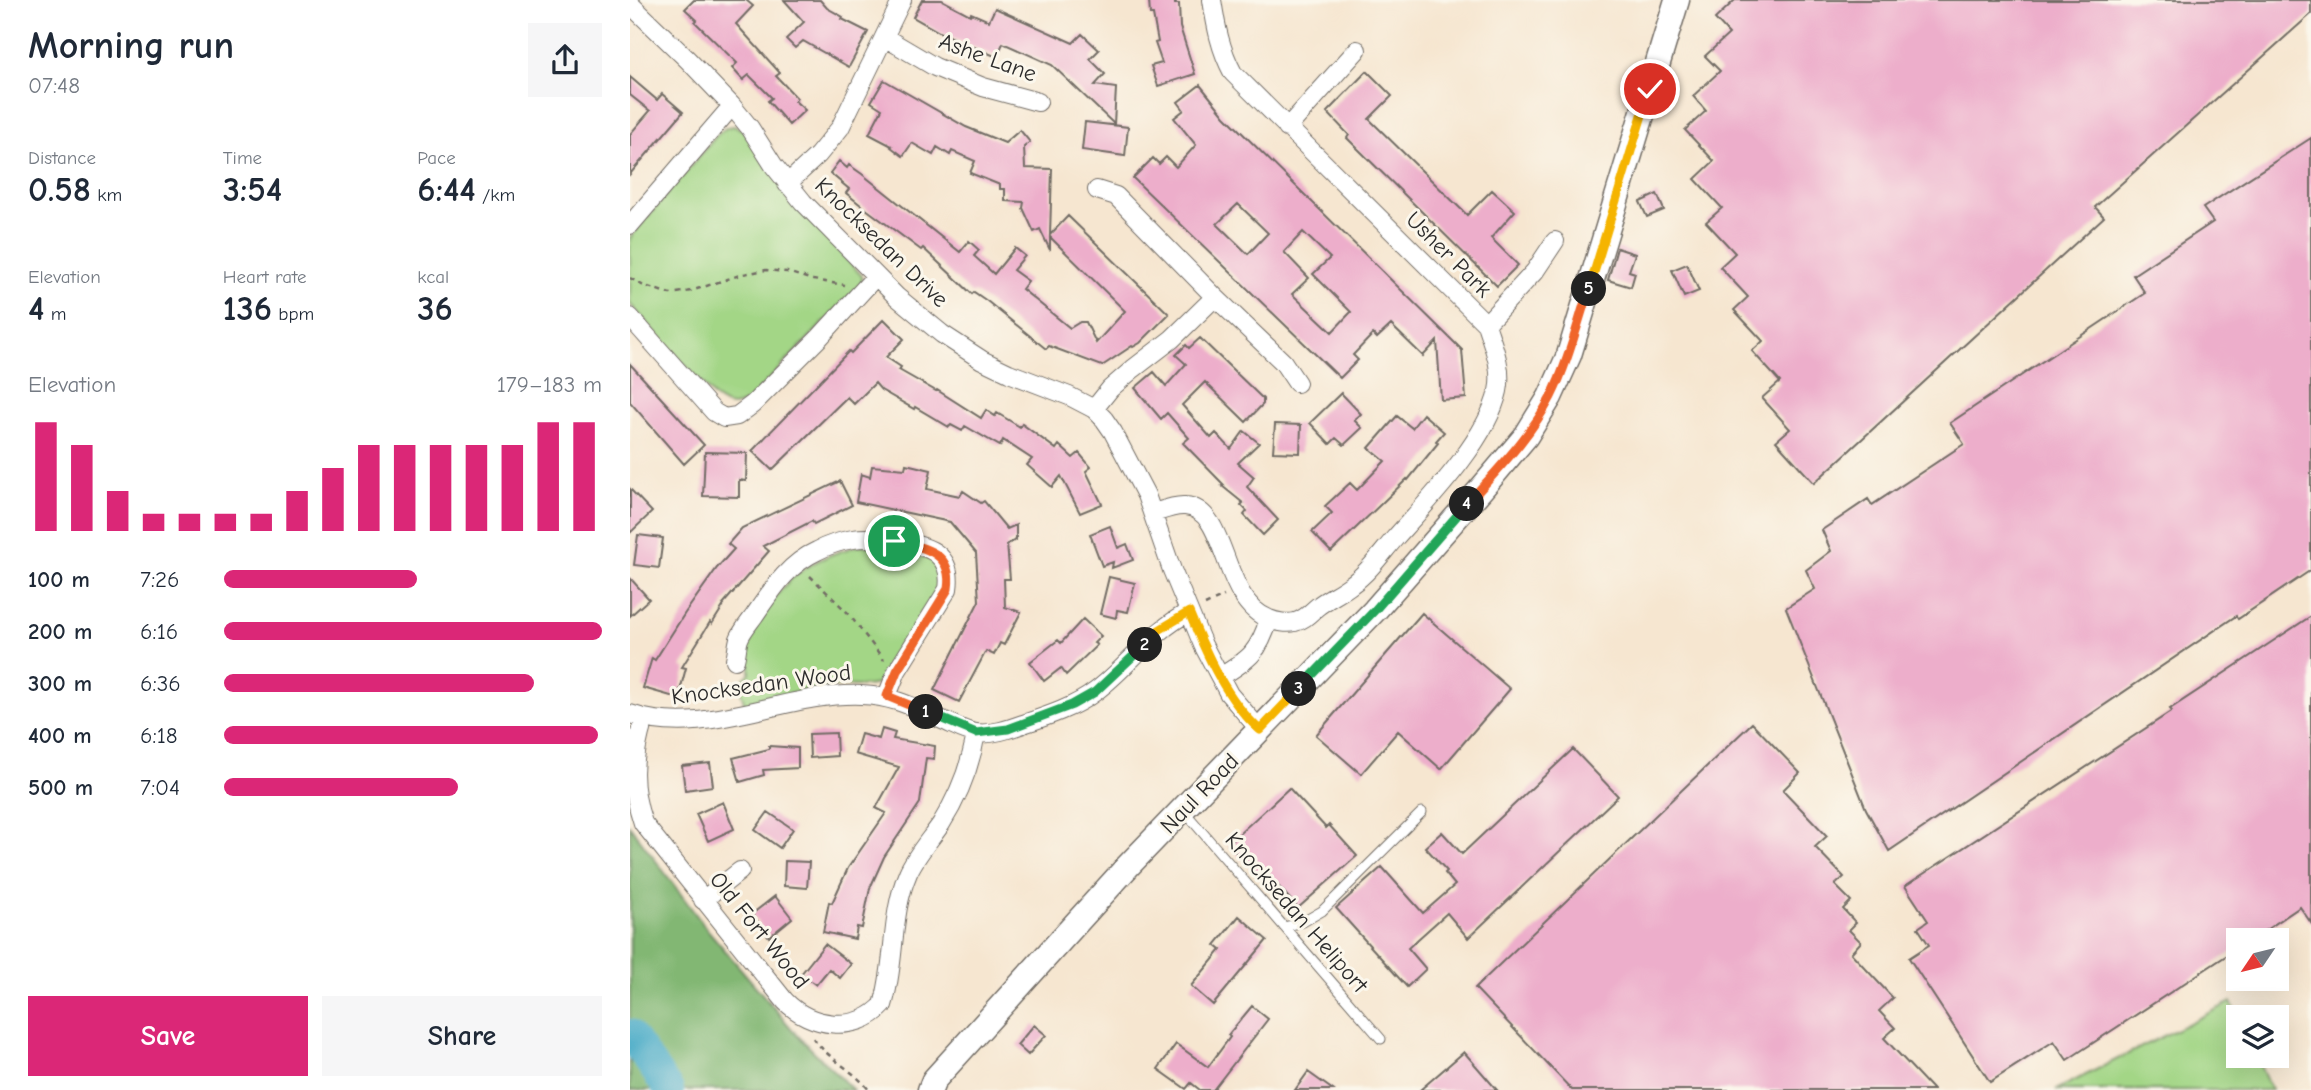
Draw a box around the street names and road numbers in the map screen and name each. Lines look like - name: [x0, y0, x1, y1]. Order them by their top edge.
- street label: Ashe Lane: [935, 27, 1040, 88]
- street label: Knocksedan Drive: [809, 172, 954, 313]
- street label: Usher Park: [1400, 206, 1497, 303]
- street label: Knocksedan Wood: [670, 659, 853, 710]
- street label: Naul Road: [1155, 748, 1244, 839]
- street label: Knocksedan Heliport: [1220, 827, 1375, 999]
- street label: Old Fort Wood: [704, 866, 815, 994]

